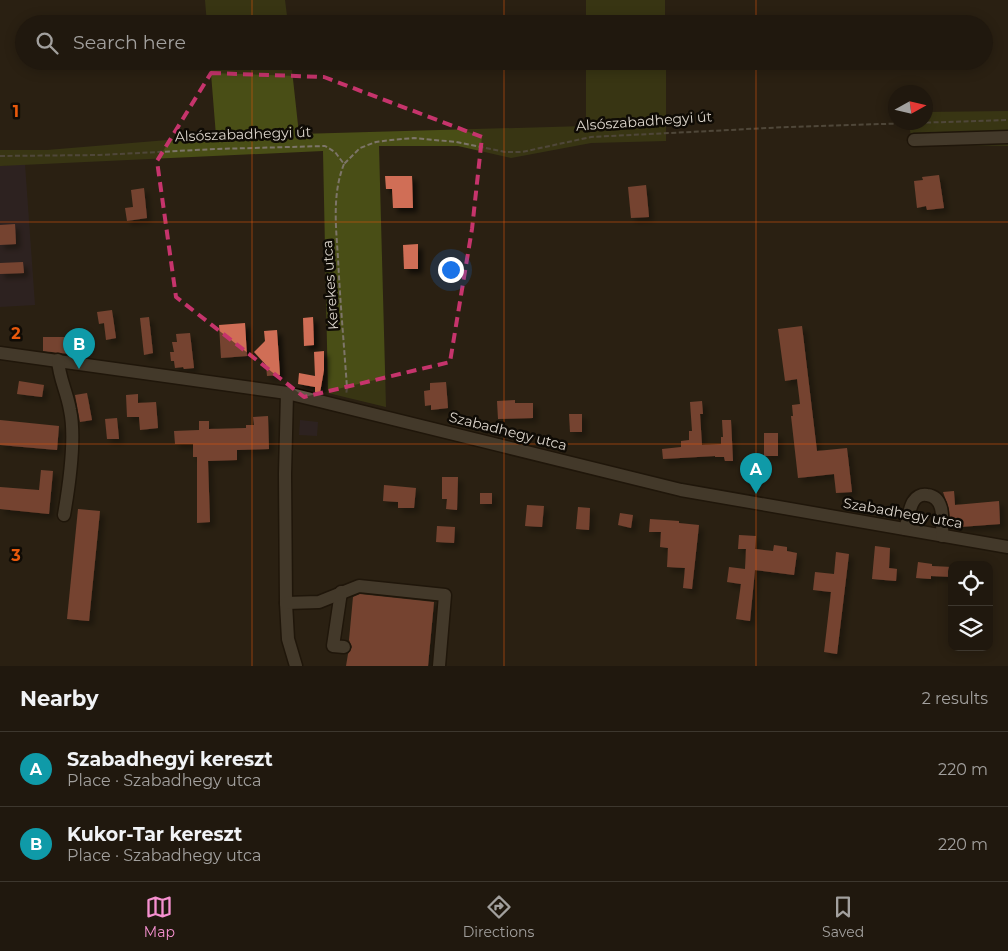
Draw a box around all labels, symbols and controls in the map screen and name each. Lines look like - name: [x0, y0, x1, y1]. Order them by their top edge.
- search box: [15, 15, 993, 70]
- icon: search: [33, 29, 61, 57]
- text: Search here: [73, 31, 186, 54]
- north arrow: [888, 85, 933, 130]
- text: 1: [13, 102, 19, 121]
- street label: Alsószabadhegyi út: [575, 107, 713, 135]
- street label: Alsószabadhegyi út: [175, 123, 312, 145]
- street label: Kerekes utca: [318, 239, 342, 331]
- your location: [438, 257, 464, 283]
- text: 2: [11, 324, 21, 343]
- pin: B: [63, 328, 95, 369]
- street label: Szabadhegy utca: [447, 408, 569, 454]
- pin: A: [740, 453, 772, 494]
- street label: Szabadhegy utca: [842, 494, 964, 532]
- text: 3: [10, 546, 21, 565]
- map controls: [948, 561, 993, 651]
- button: locate: [948, 561, 993, 606]
- button: layers: [948, 606, 993, 651]
- text: Nearby: [20, 686, 99, 711]
- text: 2 results: [922, 689, 988, 708]
- text: Szabadhegyi kereszt: [67, 748, 273, 771]
- text: A: [30, 760, 42, 779]
- text: 220 m: [938, 760, 988, 779]
- text: Place · Szabadhegy utca: [67, 771, 261, 790]
- text: Kukor-Tar kereszt: [67, 823, 242, 846]
- text: B: [30, 835, 42, 854]
- text: 220 m: [938, 835, 988, 854]
- text: Place · Szabadhegy utca: [67, 846, 261, 865]
- tab: Map: [144, 893, 175, 941]
- tab: Directions: [463, 893, 534, 941]
- tab: Saved: [822, 893, 864, 941]

